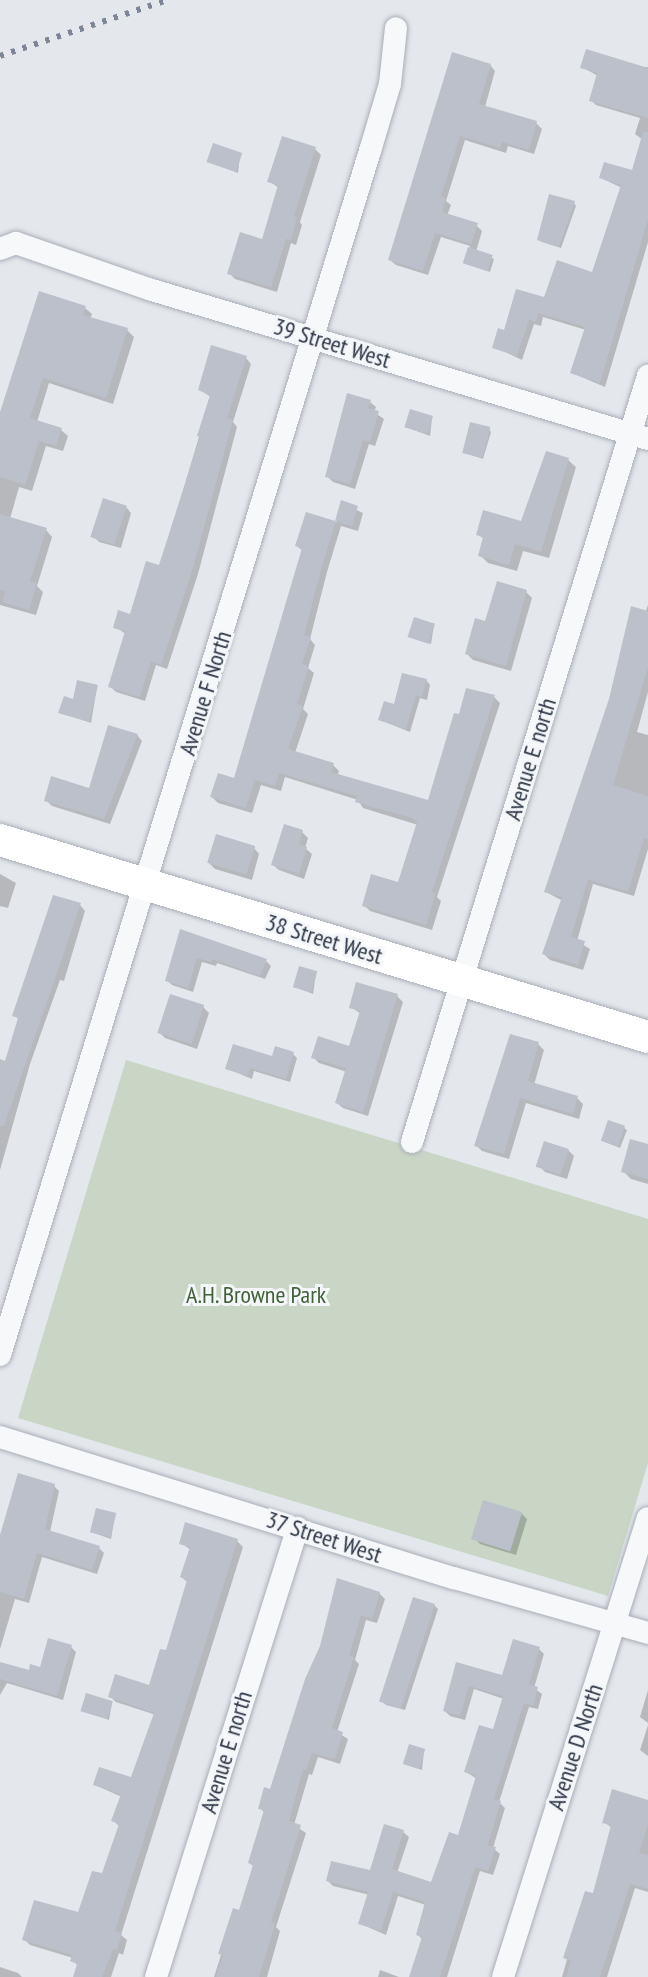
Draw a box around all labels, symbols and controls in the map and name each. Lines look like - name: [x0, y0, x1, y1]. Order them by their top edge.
- street label: 39 Street West: [270, 311, 394, 375]
- street label: Avenue F North: [172, 627, 238, 759]
- street label: Avenue E north: [498, 694, 562, 824]
- street label: 38 Street West: [262, 907, 386, 971]
- park label: A.H. Browne Park: [185, 1281, 327, 1309]
- street label: 37 Street West: [262, 1505, 386, 1569]
- street label: Avenue D North: [541, 1680, 609, 1814]
- street label: Avenue E north: [194, 1687, 258, 1817]

